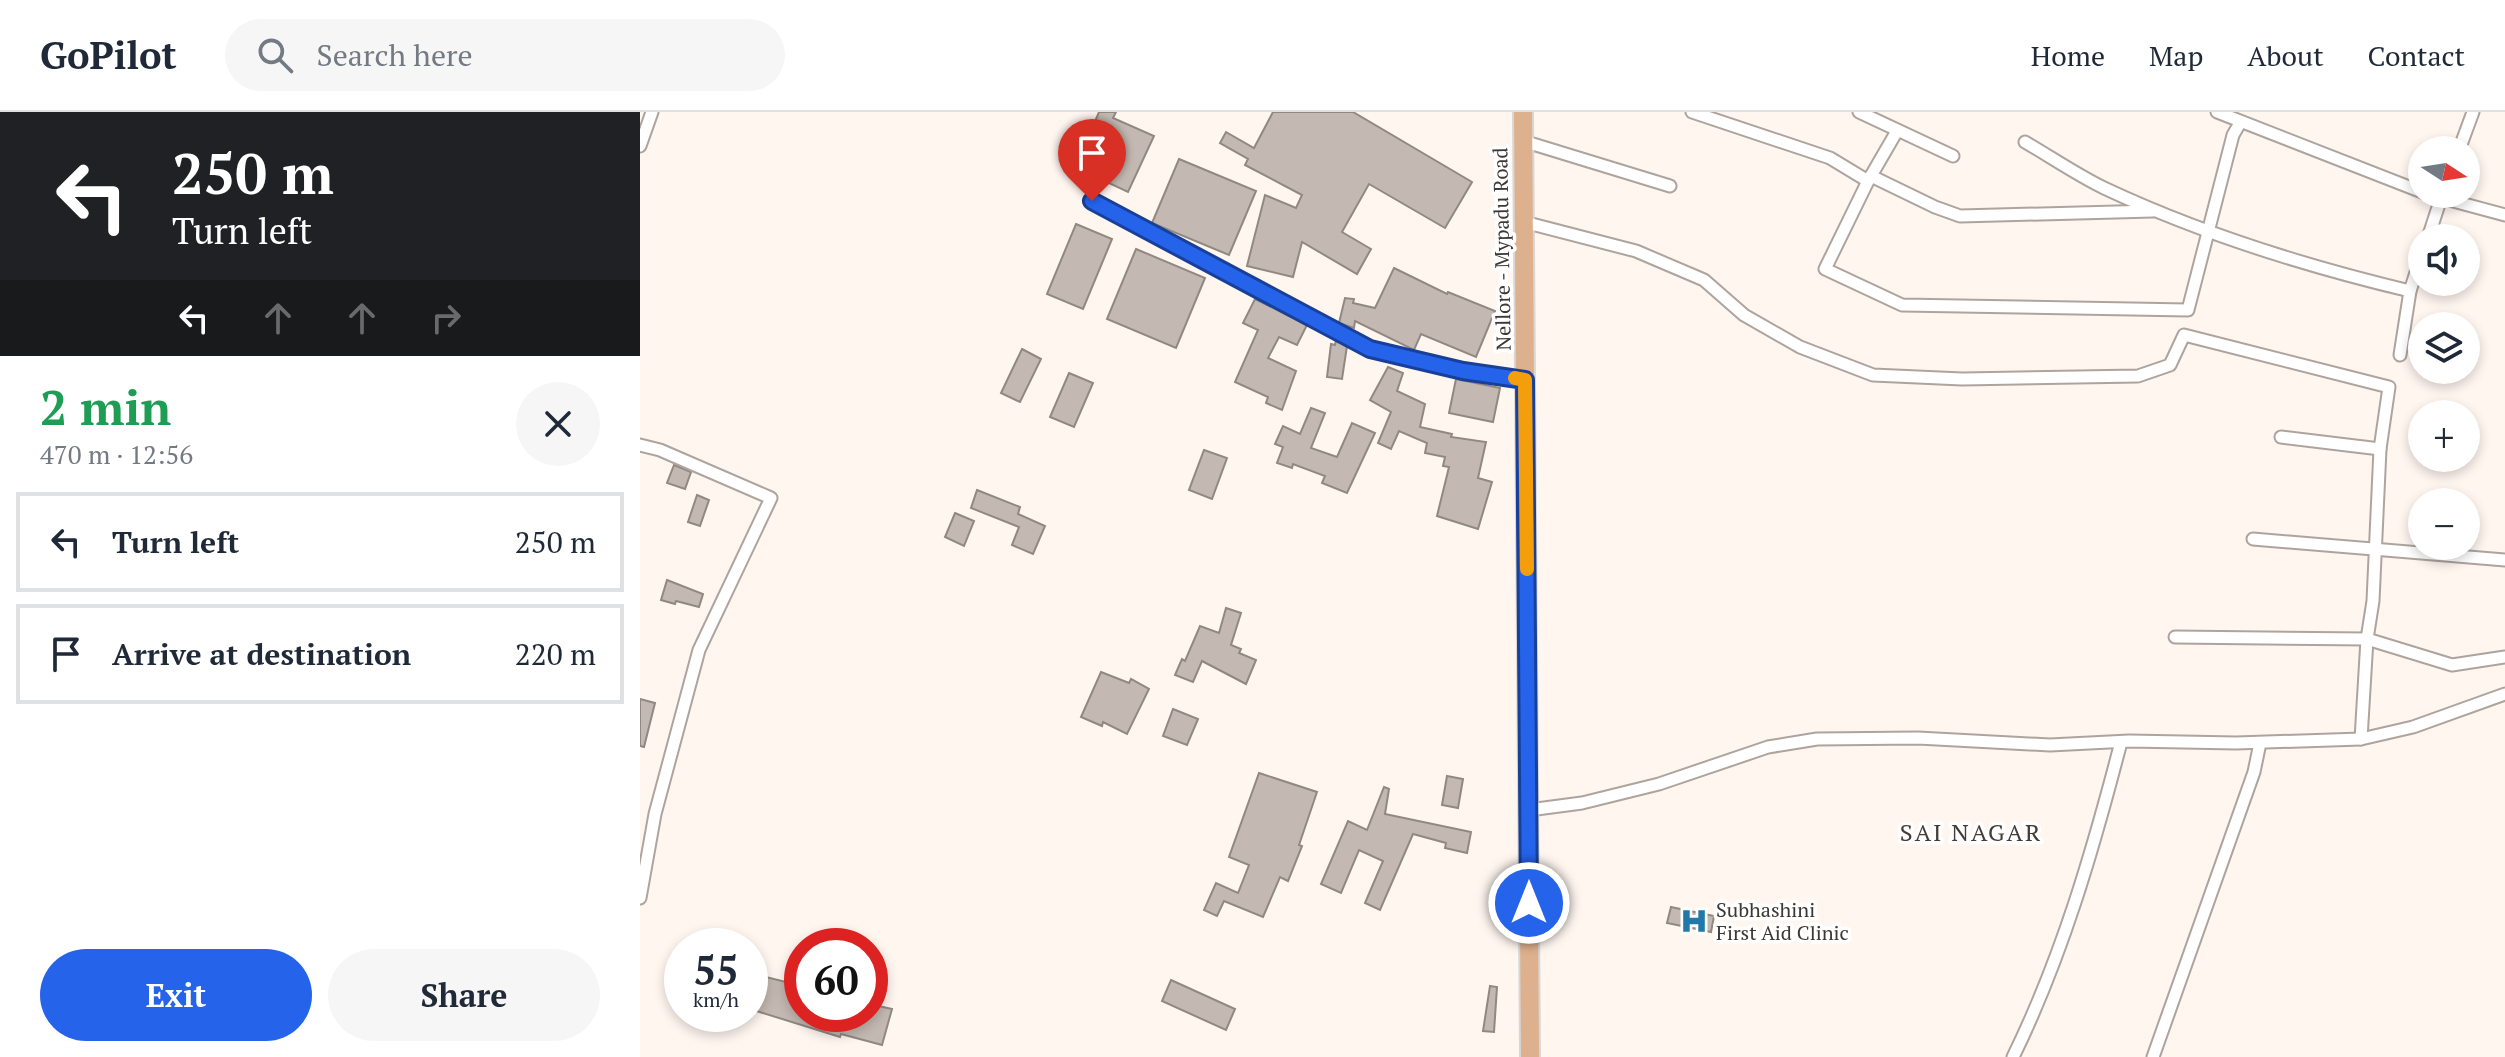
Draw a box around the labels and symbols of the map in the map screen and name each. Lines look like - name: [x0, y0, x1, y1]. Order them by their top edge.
- pin: [1058, 119, 1126, 201]
- north arrow: [2408, 136, 2480, 208]
- street label: Nellore - Mypadu Road: [1486, 147, 1517, 351]
- district label: SAI NAGAR: [1900, 816, 2042, 848]
- position arrow: [1487, 861, 1571, 945]
- place label: Subhashini First Aid Clinic: [1716, 896, 1849, 946]
- hospital icon: Subhashini First Aid Clinic: [1679, 906, 1709, 936]
- speed limit sign: 60: [784, 928, 888, 1032]

